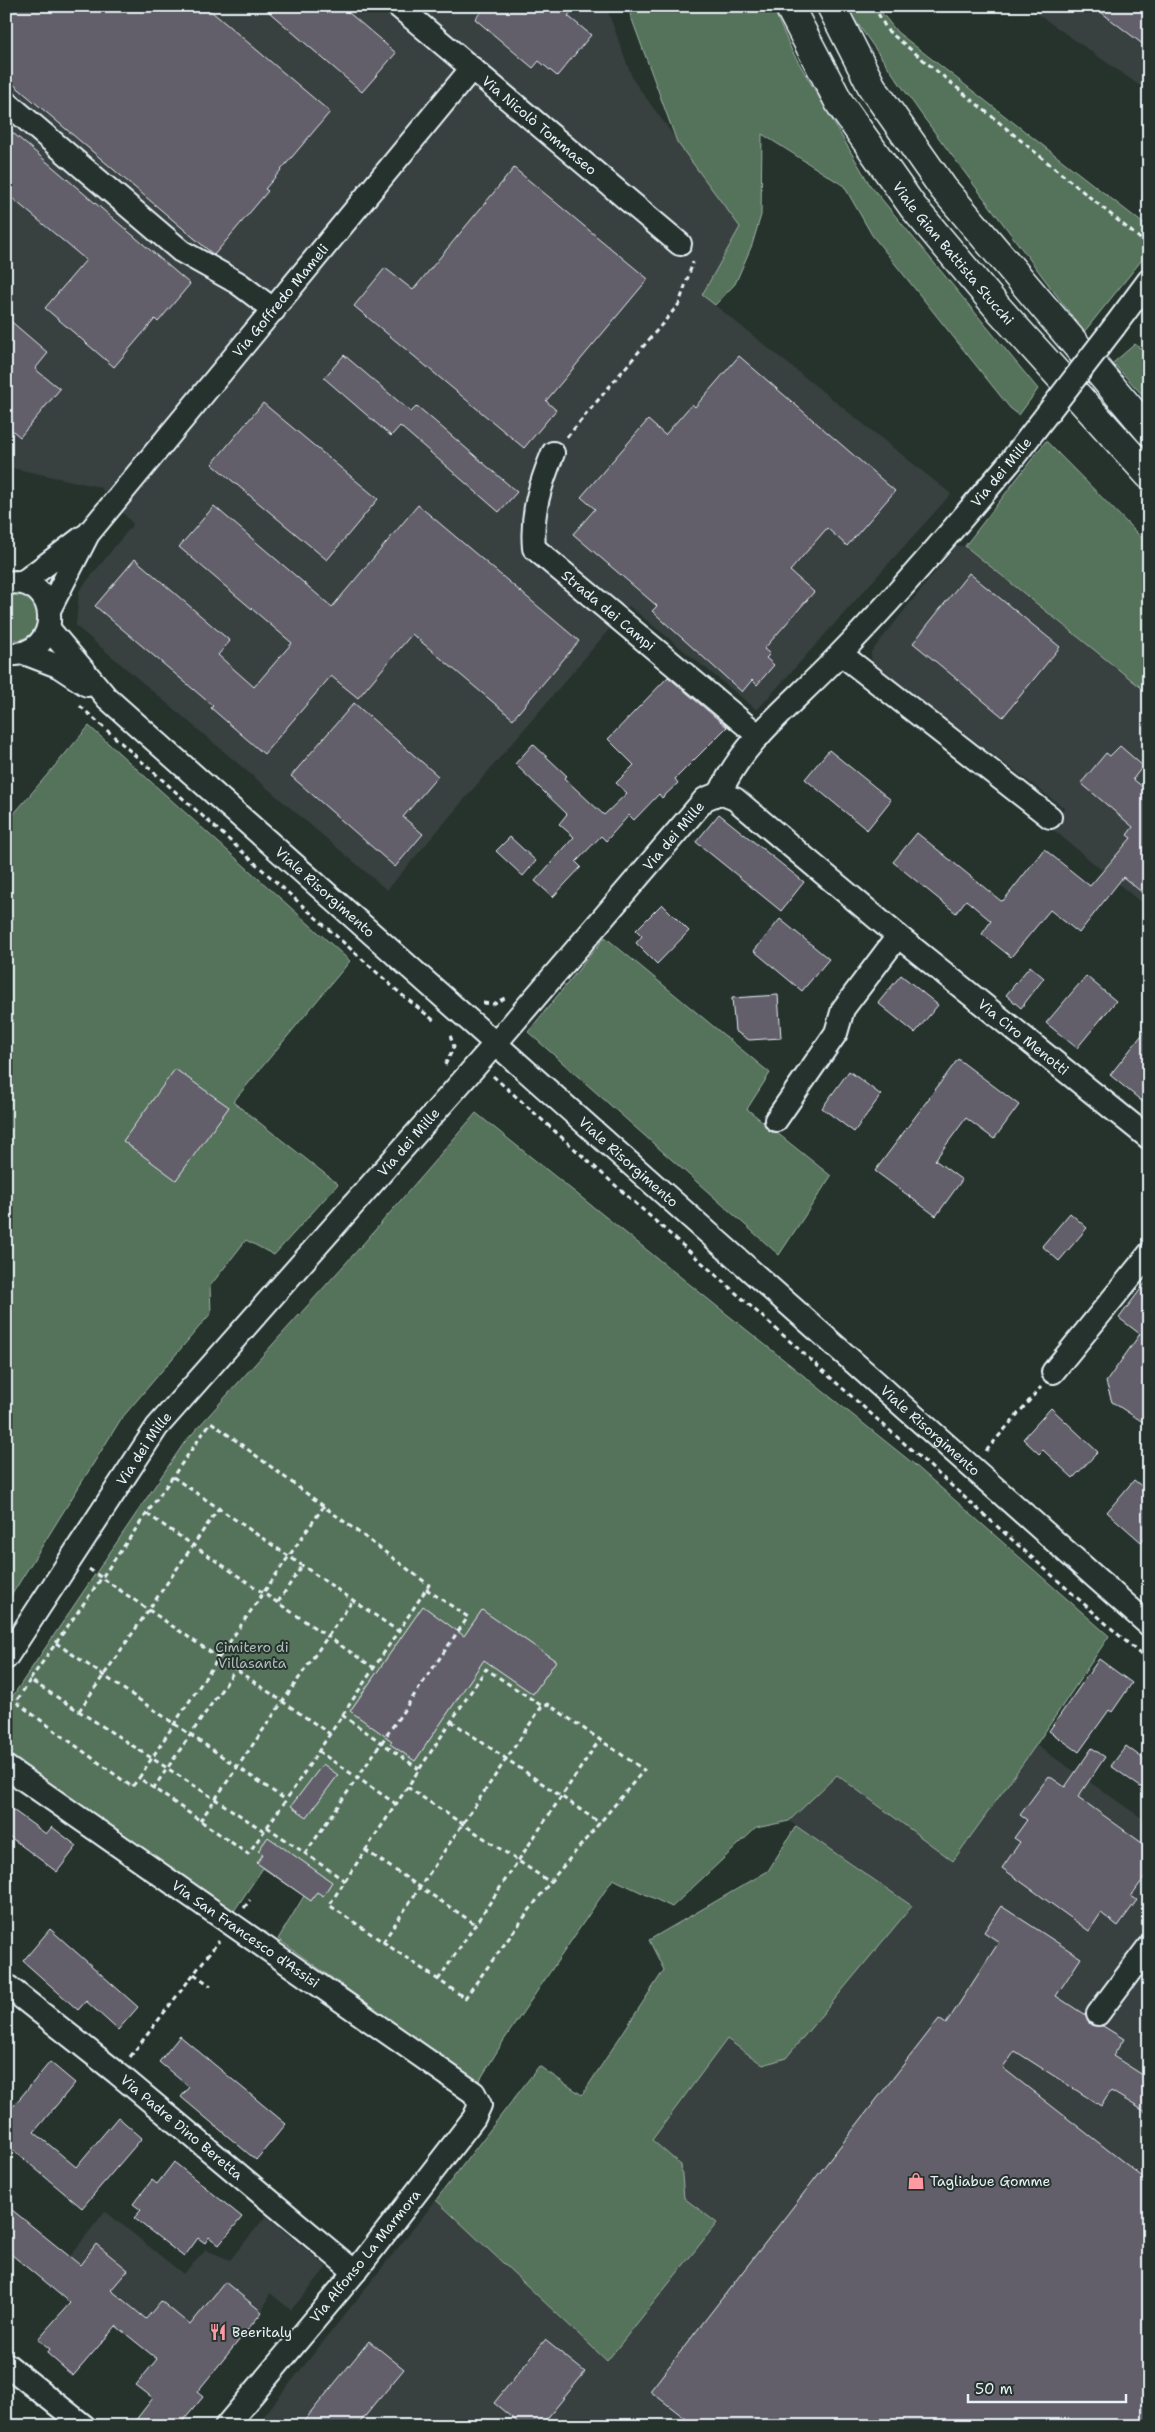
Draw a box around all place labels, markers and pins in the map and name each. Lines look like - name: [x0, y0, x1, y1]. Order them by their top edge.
- shop icon: Tagliabue Gomme: [906, 2171, 926, 2191]
- place label: Tagliabue Gomme: [930, 2172, 1051, 2190]
- restaurant icon: Beeritaly: [208, 2322, 228, 2342]
- place label: Beeritaly: [232, 2323, 292, 2341]

